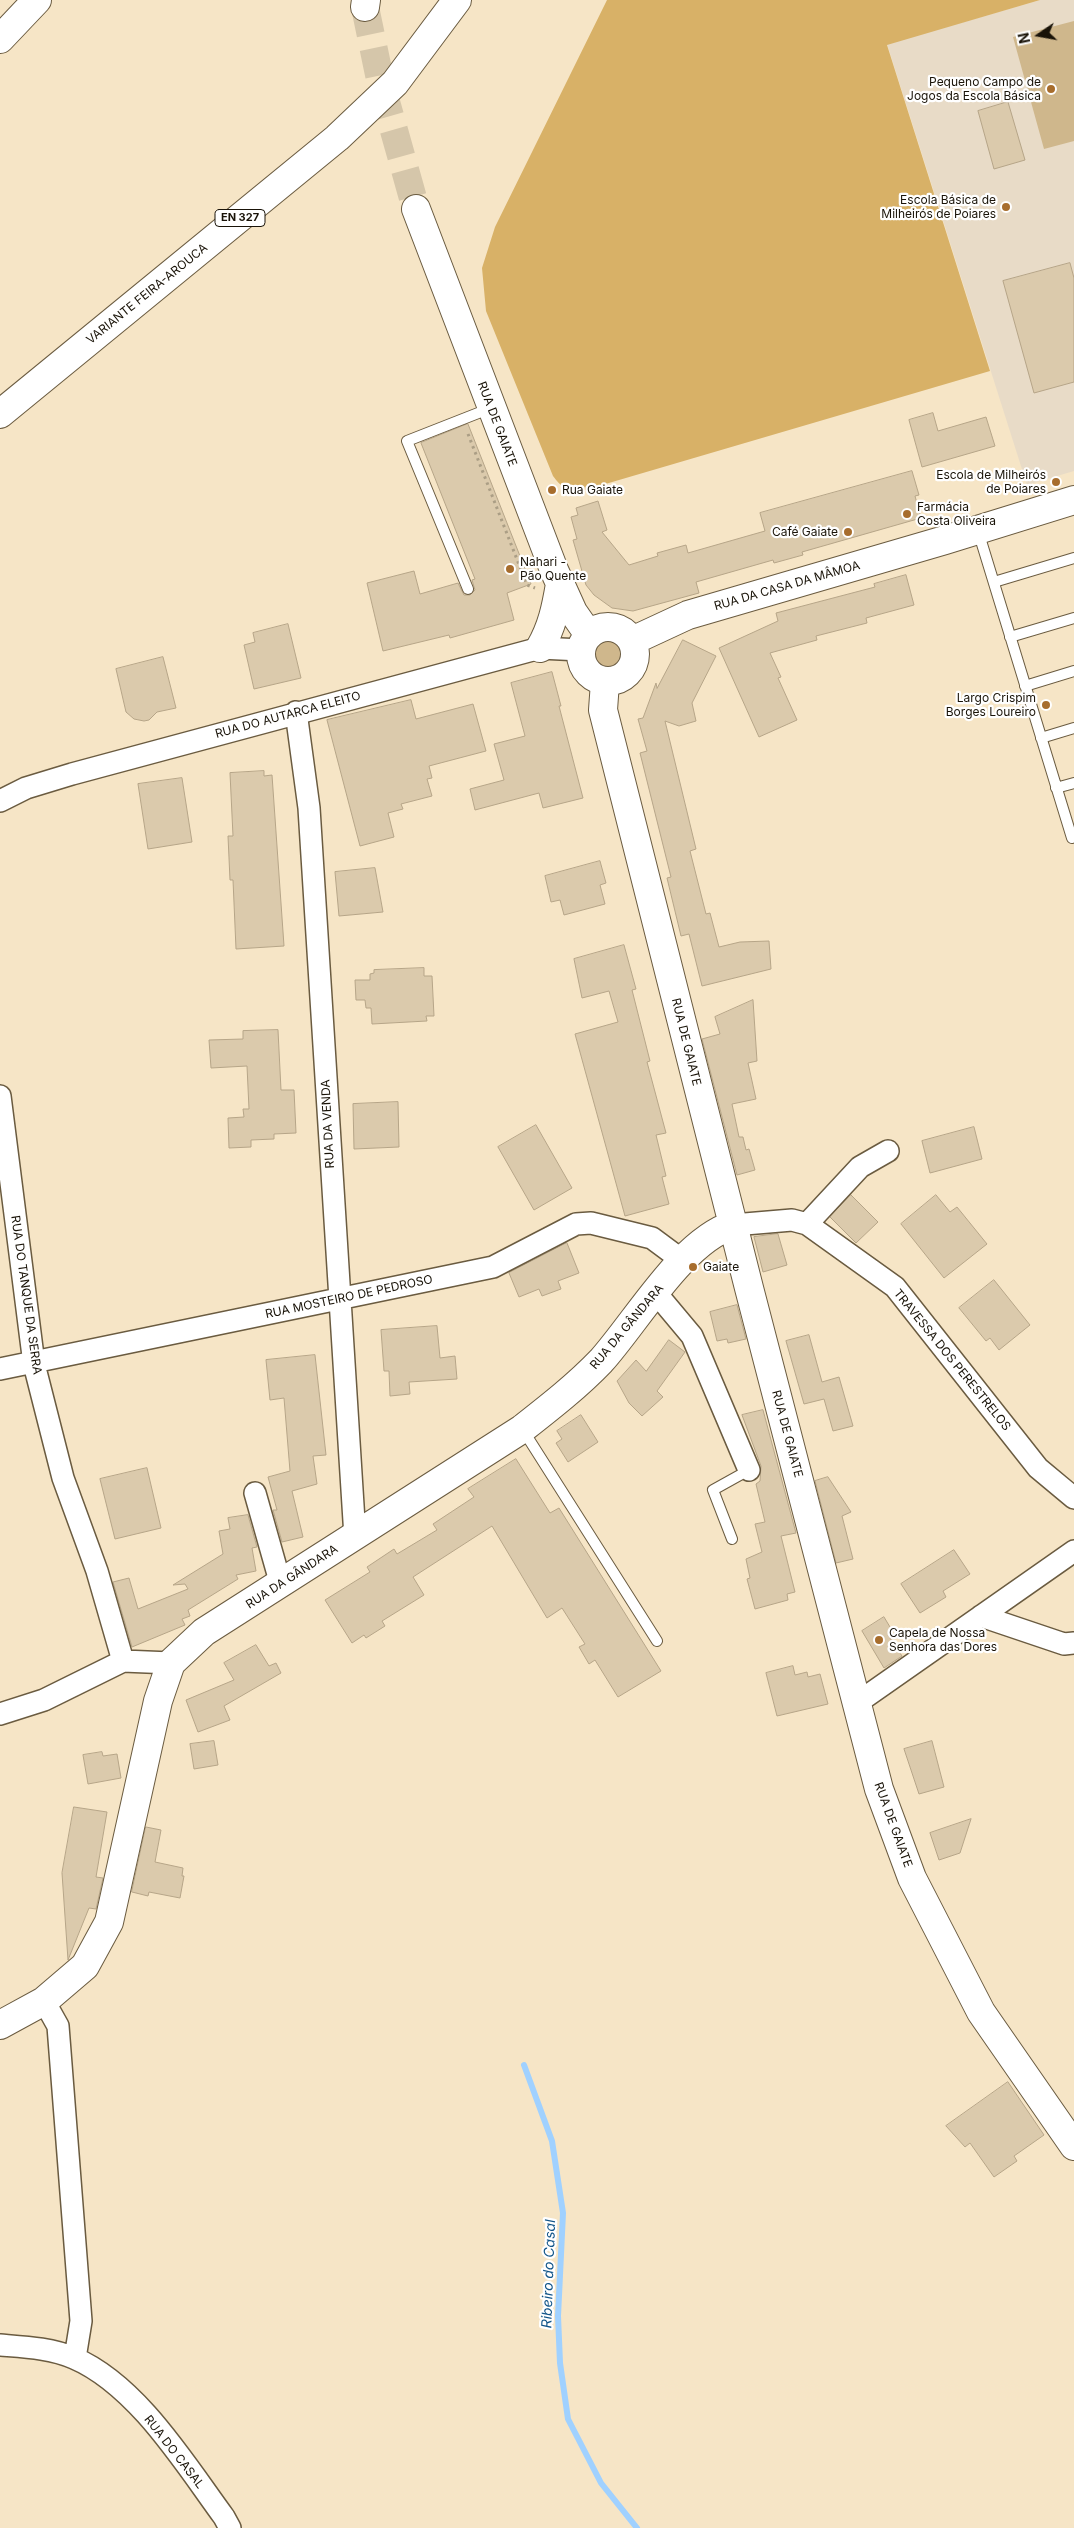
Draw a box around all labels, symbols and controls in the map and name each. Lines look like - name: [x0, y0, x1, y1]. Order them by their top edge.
- north arrow: [1014, 10, 1064, 60]
- text: N: [1014, 31, 1033, 45]
- place label: Pequeno Campo de Jogos da Escola Básica: [907, 75, 1041, 103]
- marker: Pequeno Campo de Jogos da Escola Básica: [1045, 83, 1057, 95]
- place label: Escola Básica de Milheirós de Poiares: [881, 193, 996, 221]
- marker: Escola Básica de Milheirós de Poiares: [1000, 201, 1012, 213]
- road number: EN 327: [215, 210, 265, 227]
- street label: VARIANTE FEIRA-AROUCA: [84, 241, 210, 347]
- street label: RUA DE GAIATE: [474, 380, 520, 468]
- place label: Escola de Milheirós de Poiares: [936, 468, 1046, 496]
- marker: Escola de Milheirós de Poiares: [1050, 476, 1062, 488]
- place label: Rua Gaiate: [562, 483, 623, 497]
- marker: Rua Gaiate: [546, 484, 558, 496]
- place label: Farmácia Costa Oliveira: [917, 500, 996, 528]
- marker: Farmácia Costa Oliveira: [901, 508, 913, 520]
- place label: Café Gaiate: [772, 525, 838, 539]
- marker: Café Gaiate: [842, 526, 854, 538]
- place label: Nahari - Pão Quente: [520, 555, 586, 583]
- street label: RUA DA CASA DA MÂMOA: [712, 558, 862, 614]
- marker: Nahari - Pão Quente: [504, 563, 516, 575]
- street label: RUA DO AUTARCA ELEITO: [214, 689, 362, 741]
- place label: Largo Crispim Borges Loureiro: [946, 691, 1036, 719]
- marker: Largo Crispim Borges Loureiro: [1040, 699, 1052, 711]
- street label: RUA DE GAIATE: [668, 997, 704, 1087]
- street label: RUA DA VENDA: [318, 1079, 338, 1169]
- street label: RUA DO TANQUE DA SERRA: [8, 1214, 44, 1376]
- place label: Gaiate: [703, 1260, 739, 1274]
- marker: Gaiate: [687, 1261, 699, 1273]
- street label: RUA MOSTEIRO DE PEDROSO: [264, 1272, 434, 1322]
- street label: RUA DA GÂNDARA: [587, 1282, 667, 1372]
- street label: TRAVESSA DOS PERESTRELOS: [890, 1286, 1014, 1434]
- street label: RUA DE GAIATE: [768, 1389, 806, 1479]
- street label: RUA DA GÂNDARA: [243, 1542, 341, 1612]
- place label: Capela de Nossa Senhora das Dores: [889, 1626, 997, 1654]
- marker: Capela de Nossa Senhora das Dores: [873, 1634, 885, 1646]
- street label: RUA DE GAIATE: [871, 1780, 915, 1870]
- water label: Ribeiro do Casal: [539, 2219, 559, 2329]
- street label: RUA DO CASAL: [141, 2413, 207, 2491]

